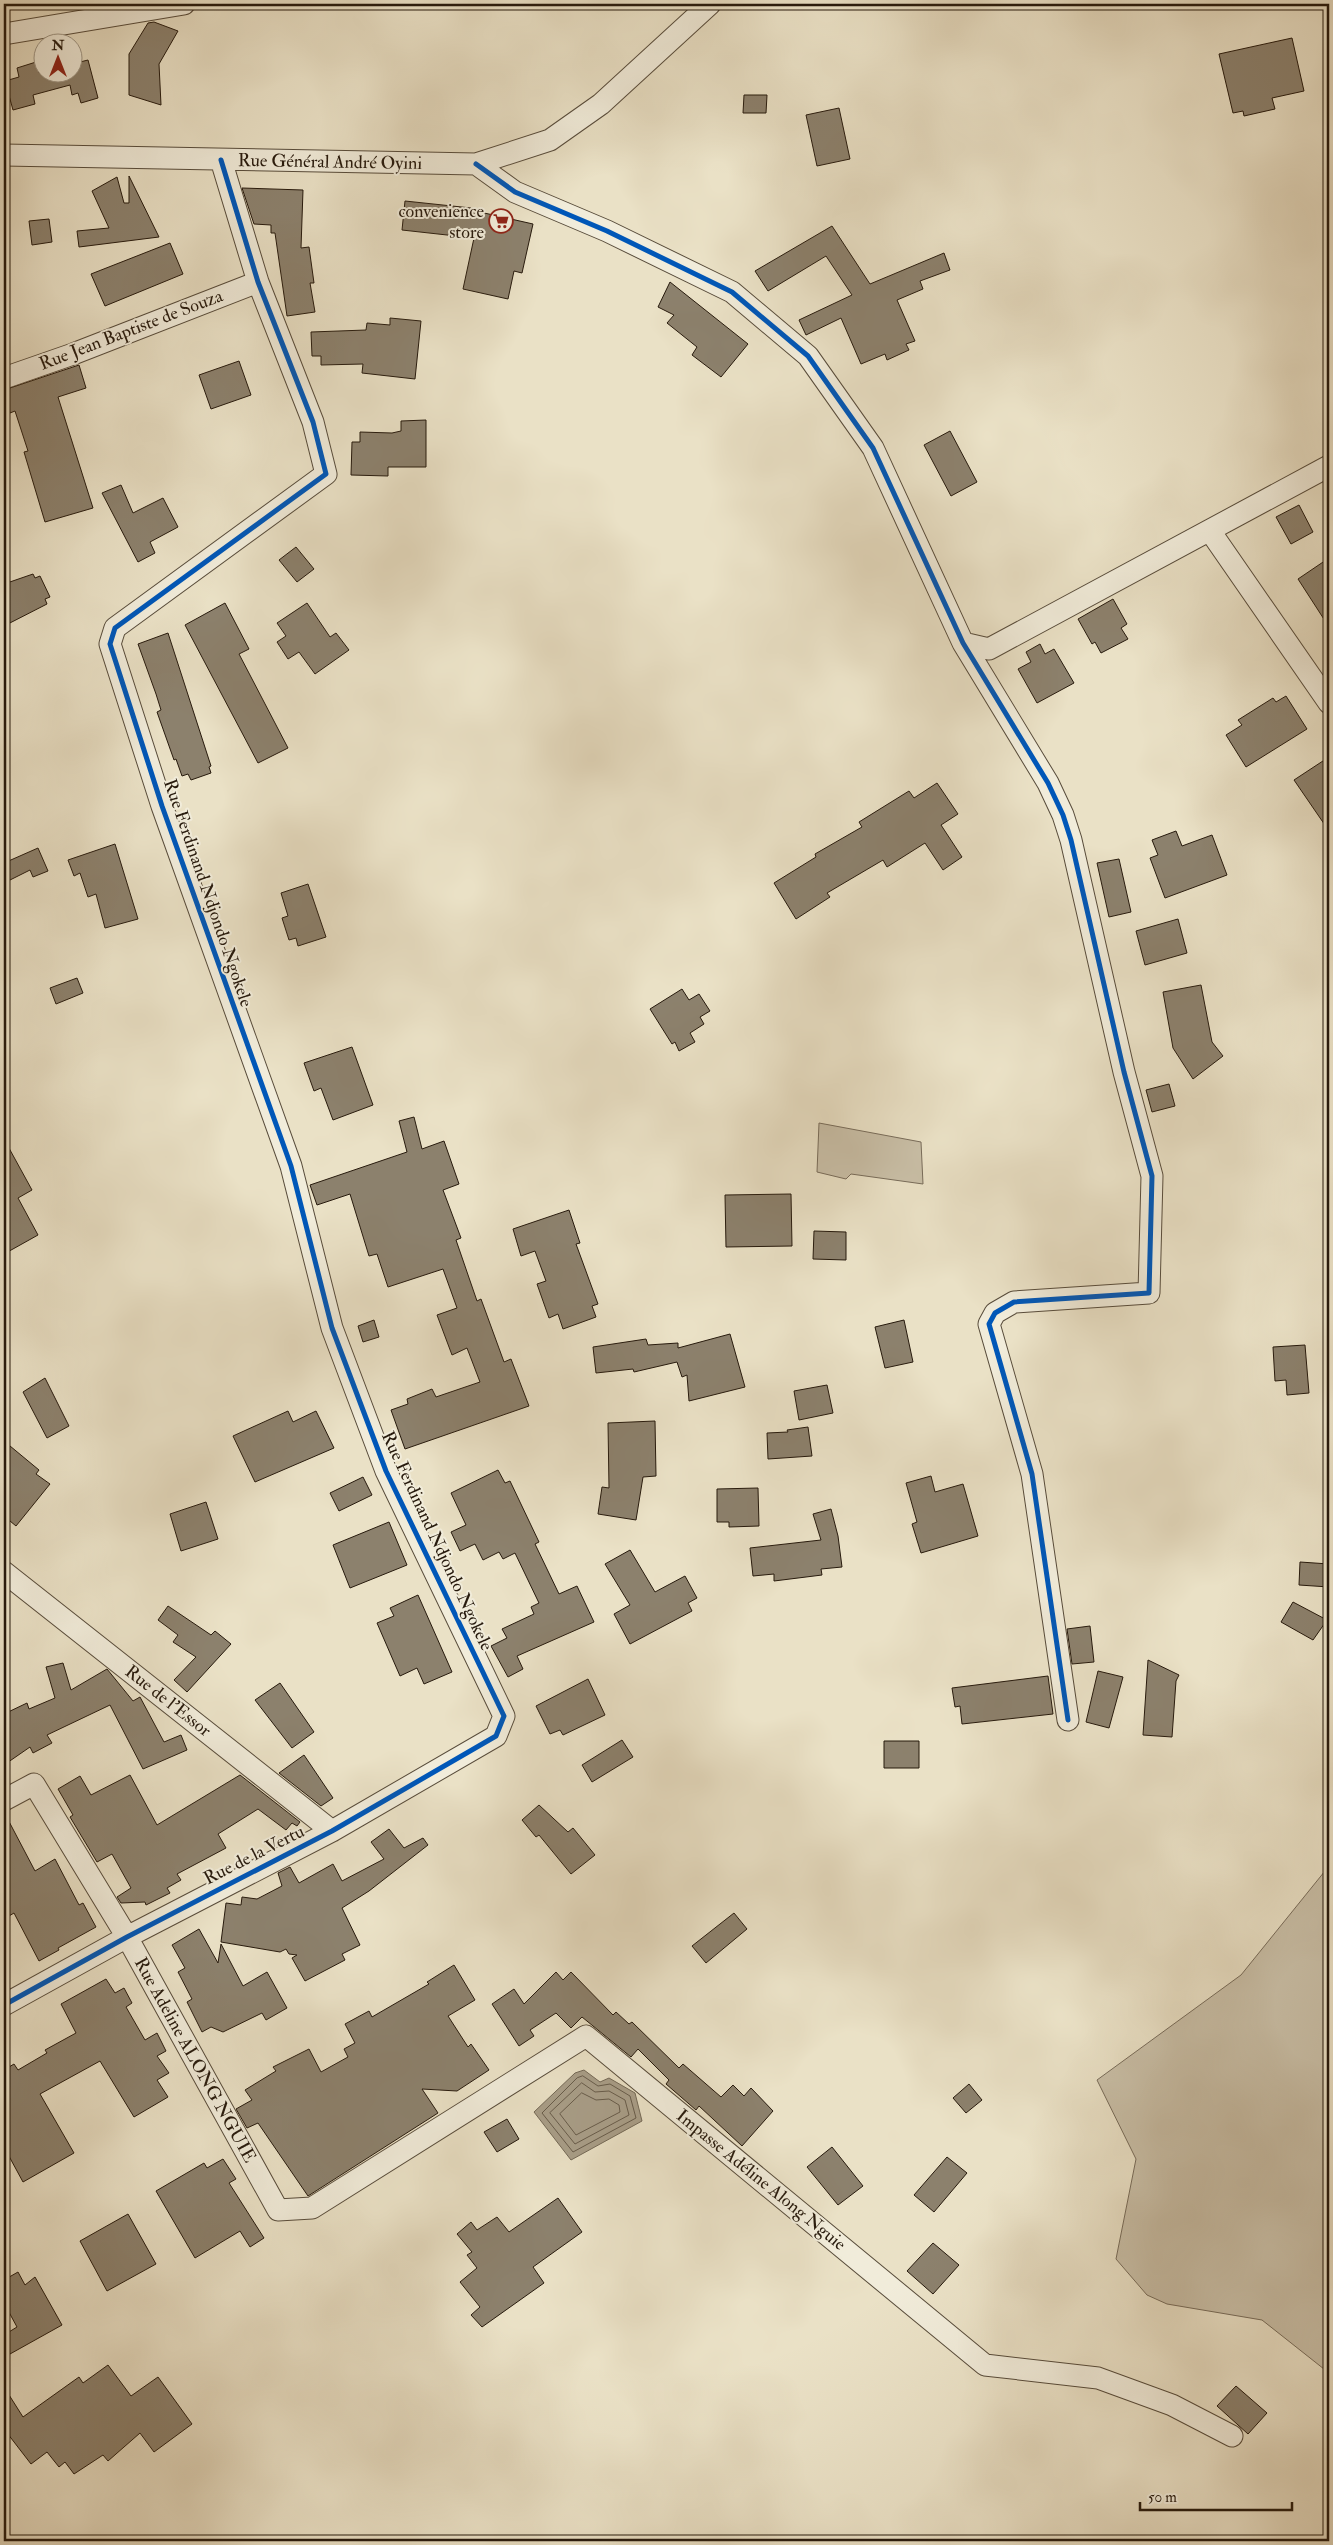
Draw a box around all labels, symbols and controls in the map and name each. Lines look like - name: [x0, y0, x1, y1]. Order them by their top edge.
- north arrow: [32, 32, 82, 82]
- text: N: [51, 37, 65, 54]
- street label: Rue Général André Oyini: [238, 149, 422, 175]
- place label: convenience store: [398, 200, 484, 244]
- supermarket icon: convenience store: [488, 208, 514, 234]
- street label: Rue Jean Baptiste de Souza: [36, 284, 227, 376]
- street label: Rue Ferdinand Ndjondo Ngokele: [158, 776, 258, 1010]
- street label: Rue Ferdinand Ndjondo Ngokele: [376, 1428, 498, 1655]
- street label: Rue de l'Essor: [120, 1660, 216, 1742]
- street label: Rue de la Vertu: [200, 1820, 308, 1890]
- street label: Rue Adeline ALONG NGUIE: [129, 1953, 261, 2167]
- street label: Impasse Adéline Along Nguie: [671, 2104, 851, 2256]
- scale bar: [1140, 2480, 1293, 2512]
- text: 50 m: [1148, 2488, 1177, 2507]

